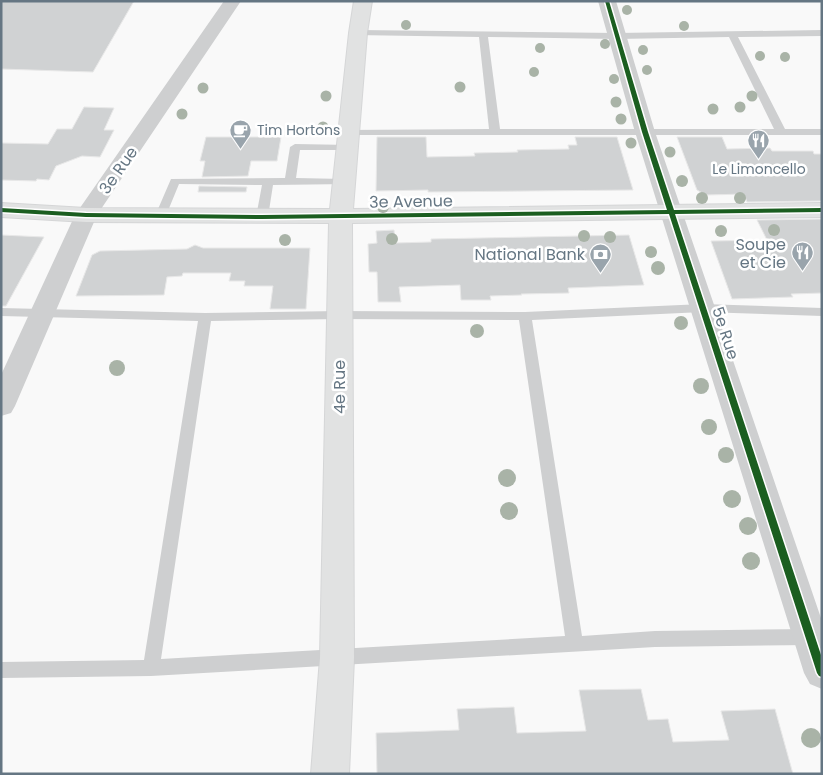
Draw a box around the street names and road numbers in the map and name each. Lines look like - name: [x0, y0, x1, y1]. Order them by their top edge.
- street label: 3e Rue: [94, 142, 143, 199]
- street label: 3e Avenue: [369, 189, 453, 214]
- street label: 5e Rue: [706, 304, 745, 363]
- street label: 4e Rue: [328, 360, 351, 414]

